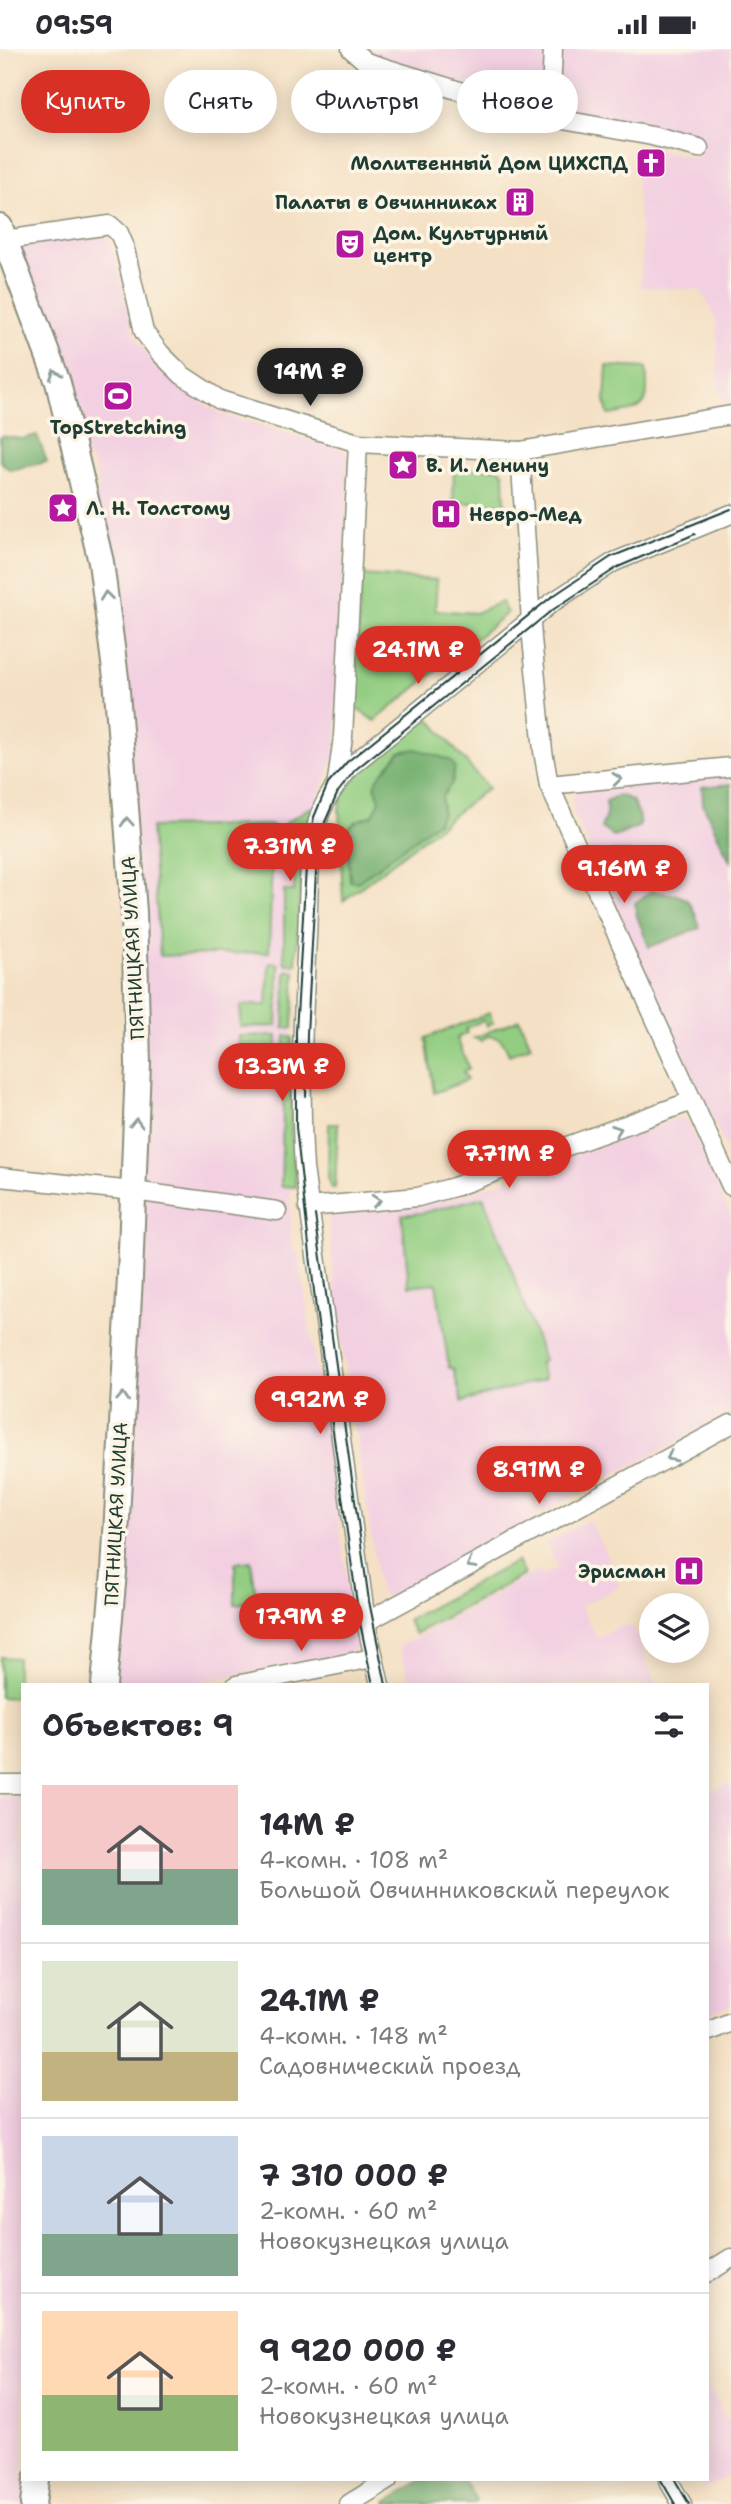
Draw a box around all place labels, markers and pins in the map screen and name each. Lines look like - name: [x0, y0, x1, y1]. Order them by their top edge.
- church icon: Молитвенный Дом ЦИХСПД: [634, 146, 668, 180]
- place label: Молитвенный Дом ЦИХСПД: [350, 151, 629, 176]
- building icon: Палаты в Овчинниках: [503, 185, 537, 219]
- place label: Палаты в Овчинниках: [275, 190, 497, 215]
- place label: Дом. Культурный центр: [373, 221, 548, 268]
- theatre icon: Дом. Культурный центр: [333, 227, 367, 261]
- pin: 14M ₽: [261, 349, 359, 408]
- sports icon: TopStretching: [101, 379, 135, 413]
- place label: TopStretching: [50, 415, 186, 440]
- place icon: В. И. Ленину: [386, 448, 420, 482]
- place label: В. И. Ленину: [426, 453, 549, 478]
- place icon: Л. Н. Толстому: [46, 491, 80, 525]
- place label: Л. Н. Толстому: [86, 496, 231, 521]
- hospital icon: Невро-Мед: [429, 497, 463, 531]
- place label: Невро-Мед: [469, 502, 582, 527]
- pin: 24.1M ₽: [353, 627, 483, 686]
- pin: 7.31M ₽: [225, 823, 355, 883]
- pin: 9.16M ₽: [559, 845, 689, 905]
- pin: 13.3M ₽: [217, 1044, 347, 1103]
- pin: 7.71M ₽: [444, 1131, 574, 1190]
- pin: 9.92M ₽: [255, 1377, 385, 1436]
- pin: 8.91M ₽: [474, 1447, 604, 1506]
- hospital icon: Эрисман: [672, 1554, 706, 1588]
- place label: Эрисман: [578, 1559, 666, 1584]
- pin: 17.9M ₽: [236, 1593, 366, 1653]

